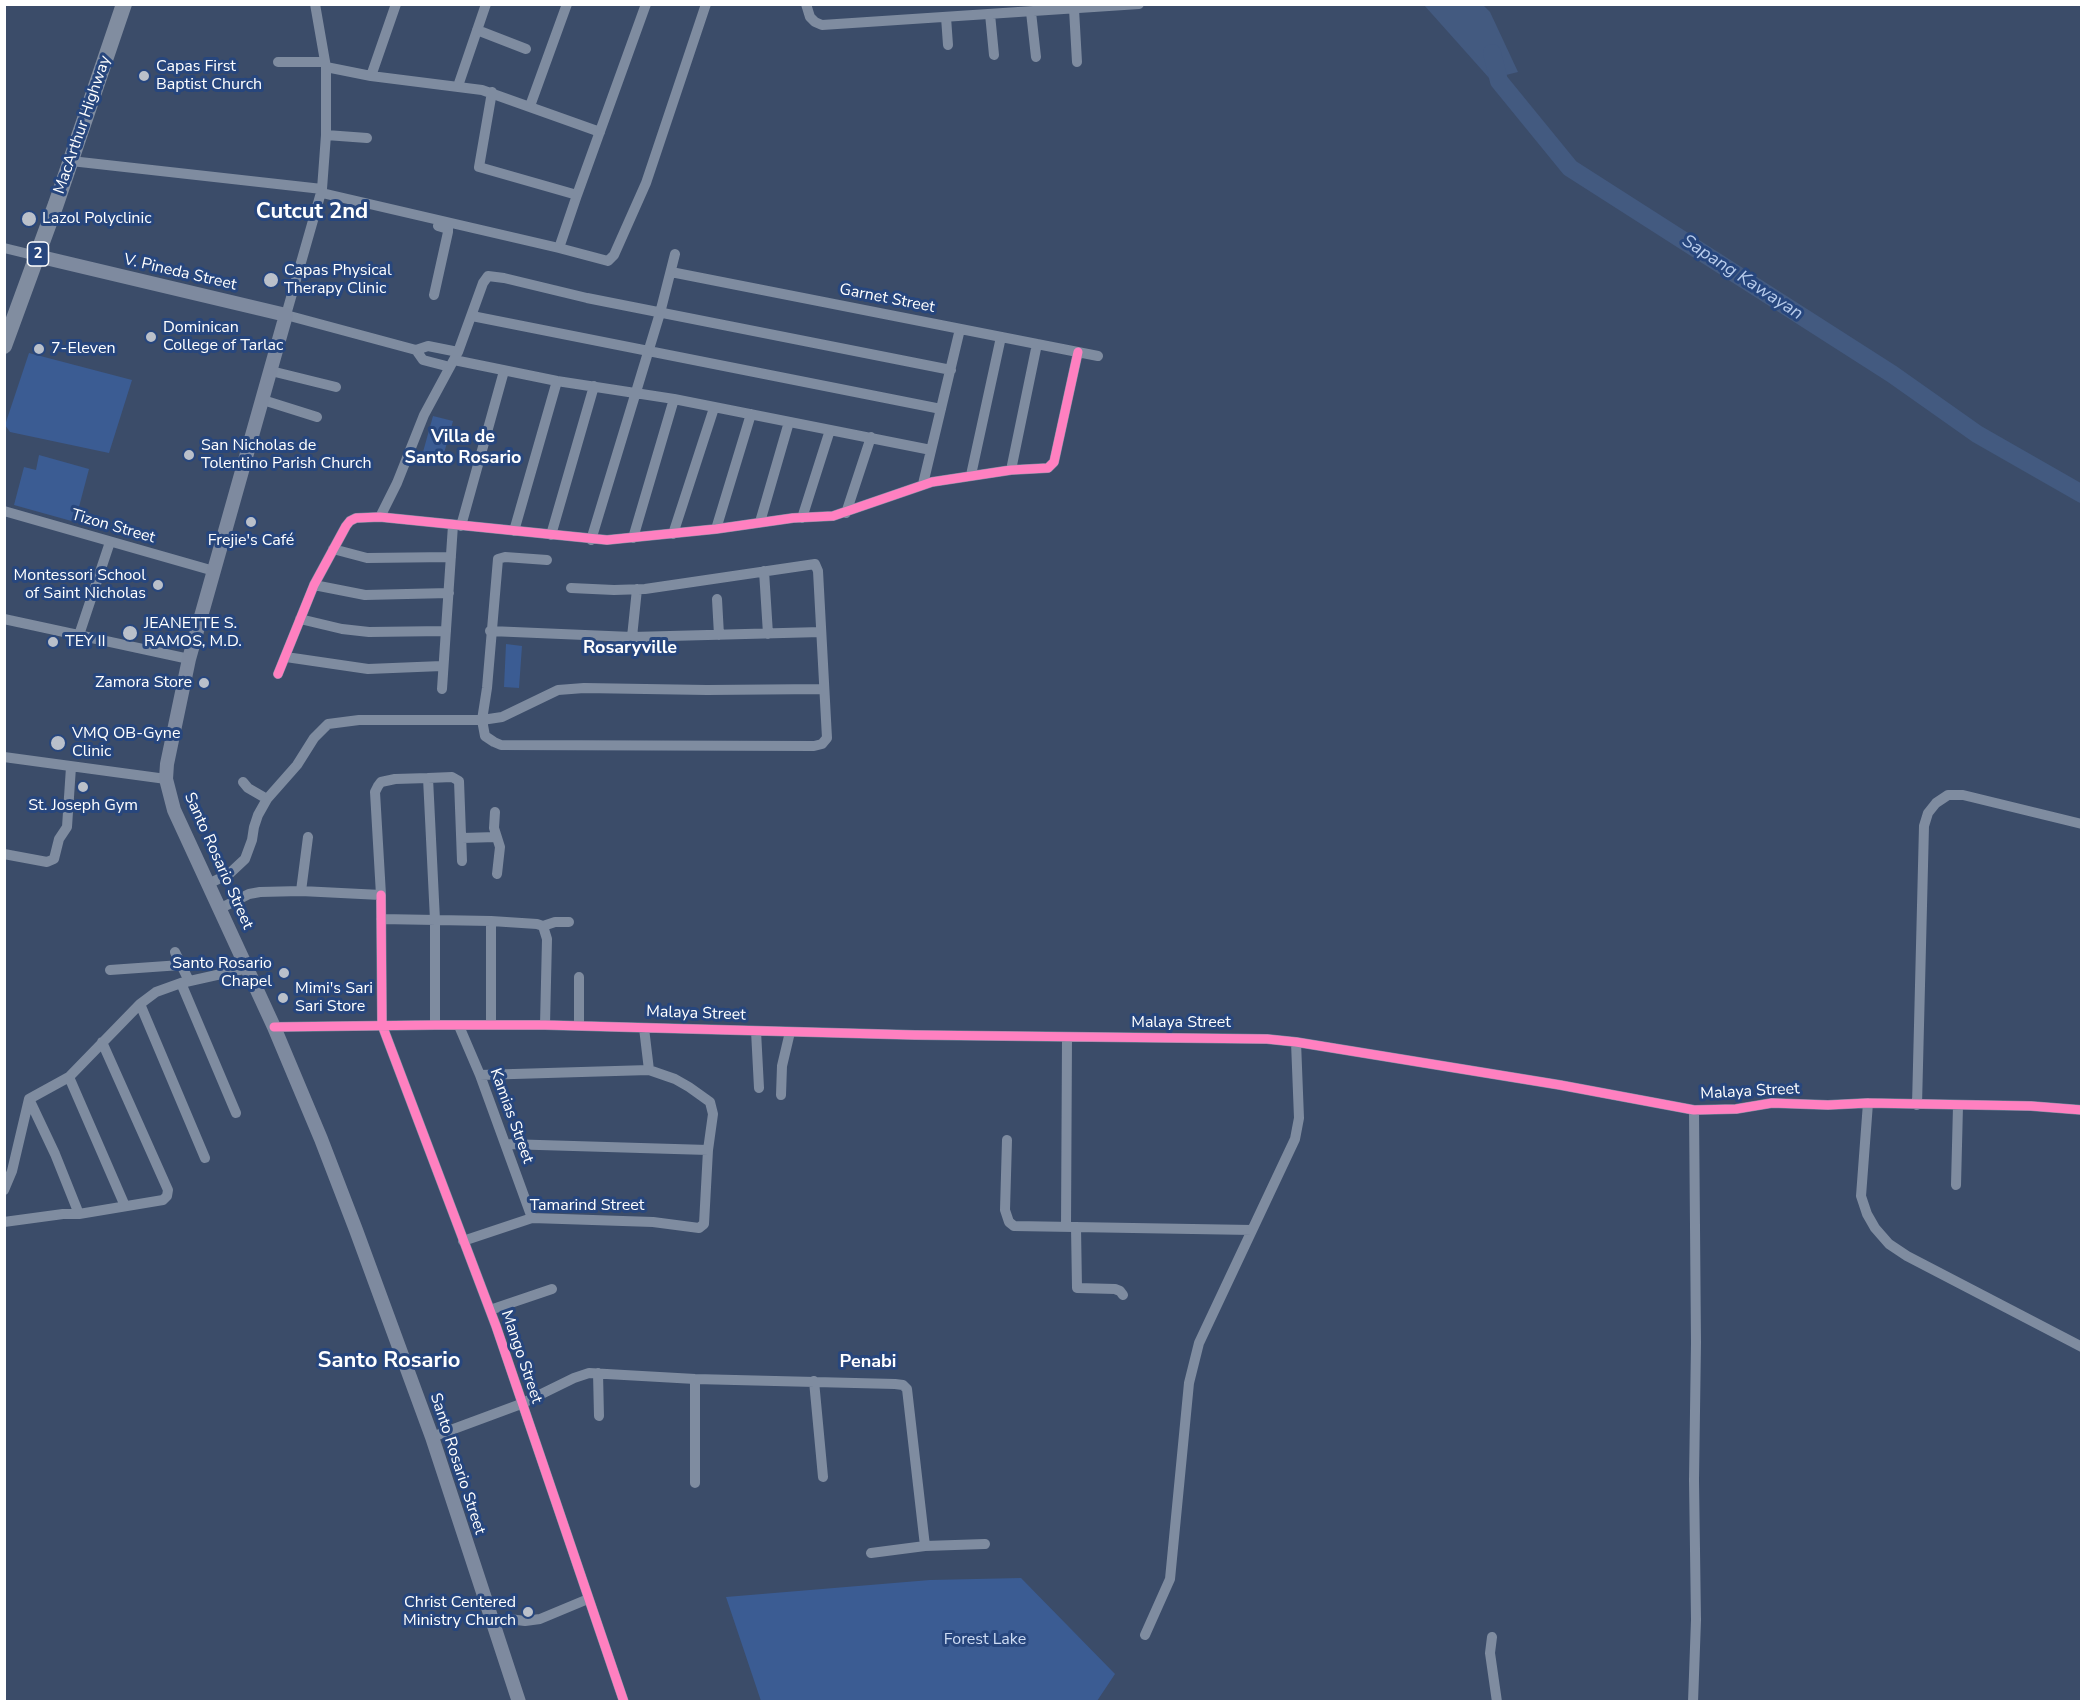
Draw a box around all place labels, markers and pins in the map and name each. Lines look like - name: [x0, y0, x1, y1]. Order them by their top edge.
- place label: Capas First Baptist Church: [156, 57, 262, 95]
- marker: Capas First Baptist Church: [137, 69, 151, 83]
- place label: Lazol Polyclinic: [42, 209, 152, 229]
- marker: Lazol Polyclinic: [20, 210, 38, 228]
- place label: Capas Physical Therapy Clinic: [284, 261, 392, 299]
- marker: Capas Physical Therapy Clinic: [262, 271, 280, 289]
- place label: Dominican College of Tarlac: [163, 318, 284, 356]
- marker: Dominican College of Tarlac: [144, 330, 158, 344]
- place label: 7-Eleven: [51, 339, 115, 359]
- marker: 7-Eleven: [32, 342, 46, 356]
- place label: San Nicholas de Tolentino Parish Church: [201, 436, 371, 474]
- marker: San Nicholas de Tolentino Parish Church: [182, 448, 196, 462]
- marker: Frejie's Café: [244, 515, 258, 529]
- place label: Frejie's Café: [208, 531, 294, 551]
- place label: Montessori School of Saint Nicholas: [14, 566, 146, 604]
- marker: Montessori School of Saint Nicholas: [151, 578, 165, 592]
- place label: JEANETTE S. RAMOS, M.D.: [144, 614, 242, 652]
- marker: JEANETTE S. RAMOS, M.D.: [121, 624, 139, 642]
- place label: TEY II: [65, 632, 106, 652]
- marker: TEY II: [46, 635, 60, 649]
- place label: Zamora Store: [95, 673, 192, 693]
- marker: Zamora Store: [197, 676, 211, 690]
- place label: VMQ OB-Gyne Clinic: [72, 724, 180, 762]
- marker: VMQ OB-Gyne Clinic: [49, 734, 67, 752]
- marker: St. Joseph Gym: [76, 780, 90, 794]
- place label: St. Joseph Gym: [28, 796, 138, 816]
- place label: Santo Rosario Chapel: [172, 954, 272, 992]
- marker: Santo Rosario Chapel: [277, 966, 291, 980]
- place label: Mimi's Sari Sari Store: [295, 979, 373, 1017]
- marker: Mimi's Sari Sari Store: [276, 991, 290, 1005]
- place label: Christ Centered Ministry Church: [403, 1593, 516, 1631]
- marker: Christ Centered Ministry Church: [521, 1605, 535, 1619]

